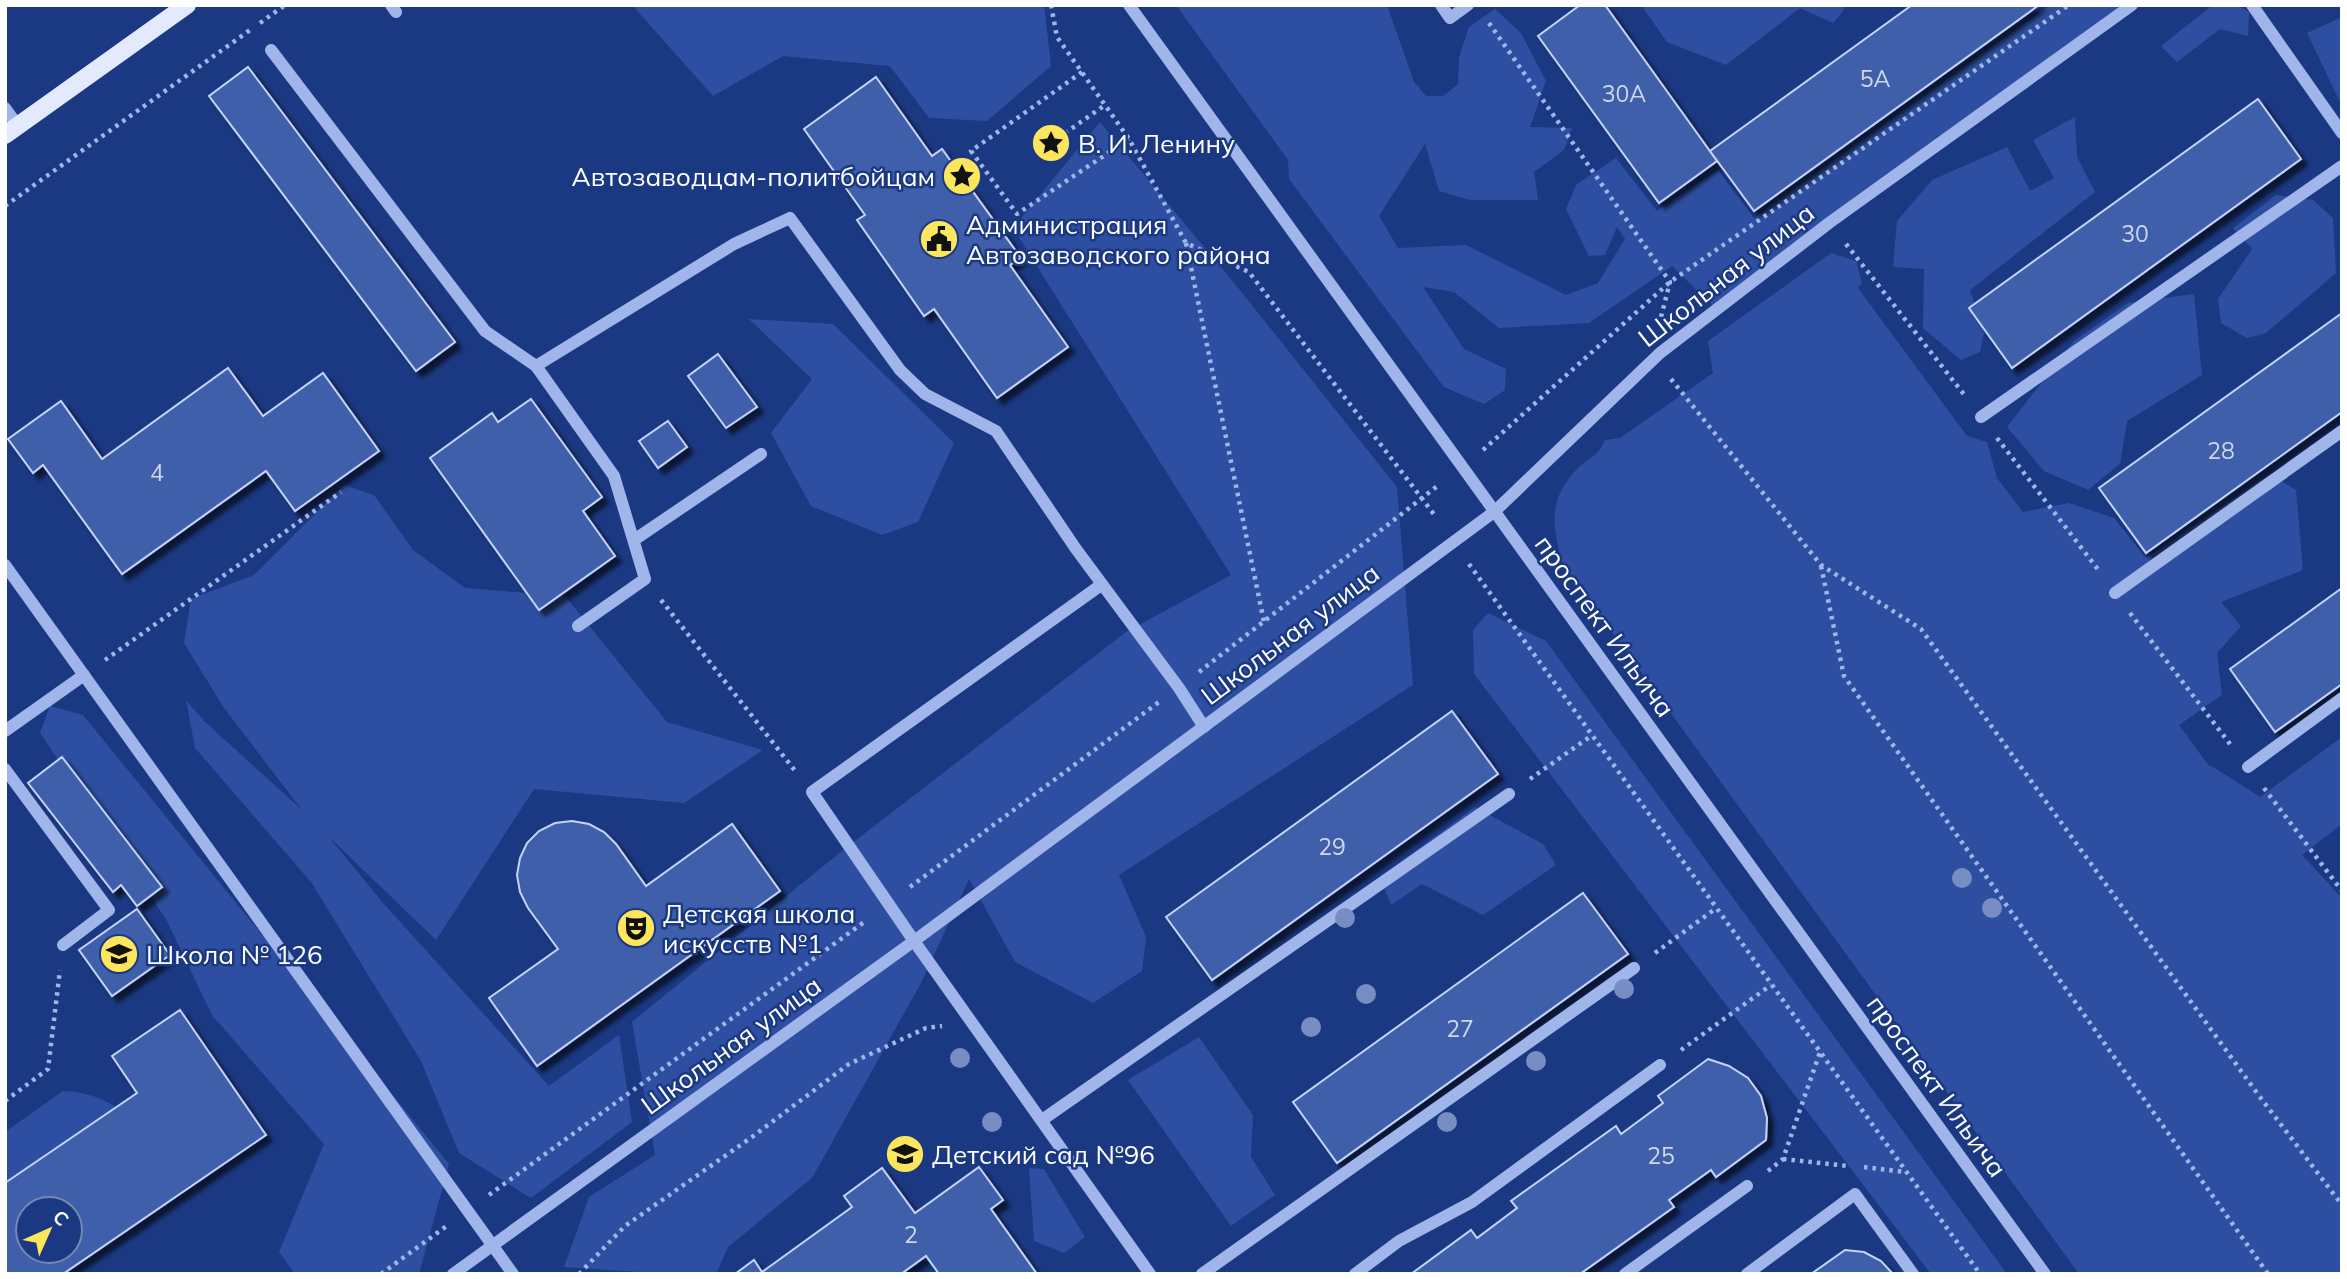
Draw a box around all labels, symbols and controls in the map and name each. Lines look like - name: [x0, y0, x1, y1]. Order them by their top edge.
- house number: 5А: [1860, 64, 1890, 93]
- house number: 30А: [1602, 79, 1646, 108]
- place icon: В. И. Ленину: [1030, 122, 1072, 164]
- place label: В. И. Ленину: [1078, 127, 1235, 160]
- place icon: Автозаводцам-политбойцам: [941, 155, 983, 197]
- place label: Автозаводцам-политбойцам: [572, 160, 935, 193]
- street label: Школьная улица: [1631, 196, 1821, 354]
- place label: Администрация Автозаводского района: [966, 208, 1271, 271]
- public building icon: Администрация Автозаводского района: [918, 218, 960, 260]
- house number: 30: [2121, 219, 2149, 248]
- house number: 28: [2207, 436, 2235, 465]
- house number: 4: [150, 458, 164, 487]
- street label: проспект Ильича: [1528, 529, 1682, 723]
- street label: Школьная улица: [1194, 556, 1386, 712]
- house number: 29: [1318, 832, 1346, 861]
- place label: Детская школа искусств №1: [663, 897, 855, 960]
- theatre icon: Детская школа искусств №1: [615, 907, 657, 949]
- school or university icon: Школа № 126: [98, 933, 140, 975]
- place label: Школа № 126: [146, 938, 323, 971]
- street label: Школьная улица: [634, 969, 828, 1121]
- street label: проспект Ильича: [1860, 989, 2014, 1183]
- house number: 27: [1446, 1014, 1474, 1043]
- school or university icon: Детский сад №96: [884, 1133, 926, 1175]
- place label: Детский сад №96: [932, 1138, 1155, 1171]
- house number: 25: [1647, 1141, 1675, 1170]
- north arrow: [14, 1195, 84, 1265]
- text: С: [48, 1205, 74, 1231]
- house number: 2: [904, 1220, 918, 1249]

